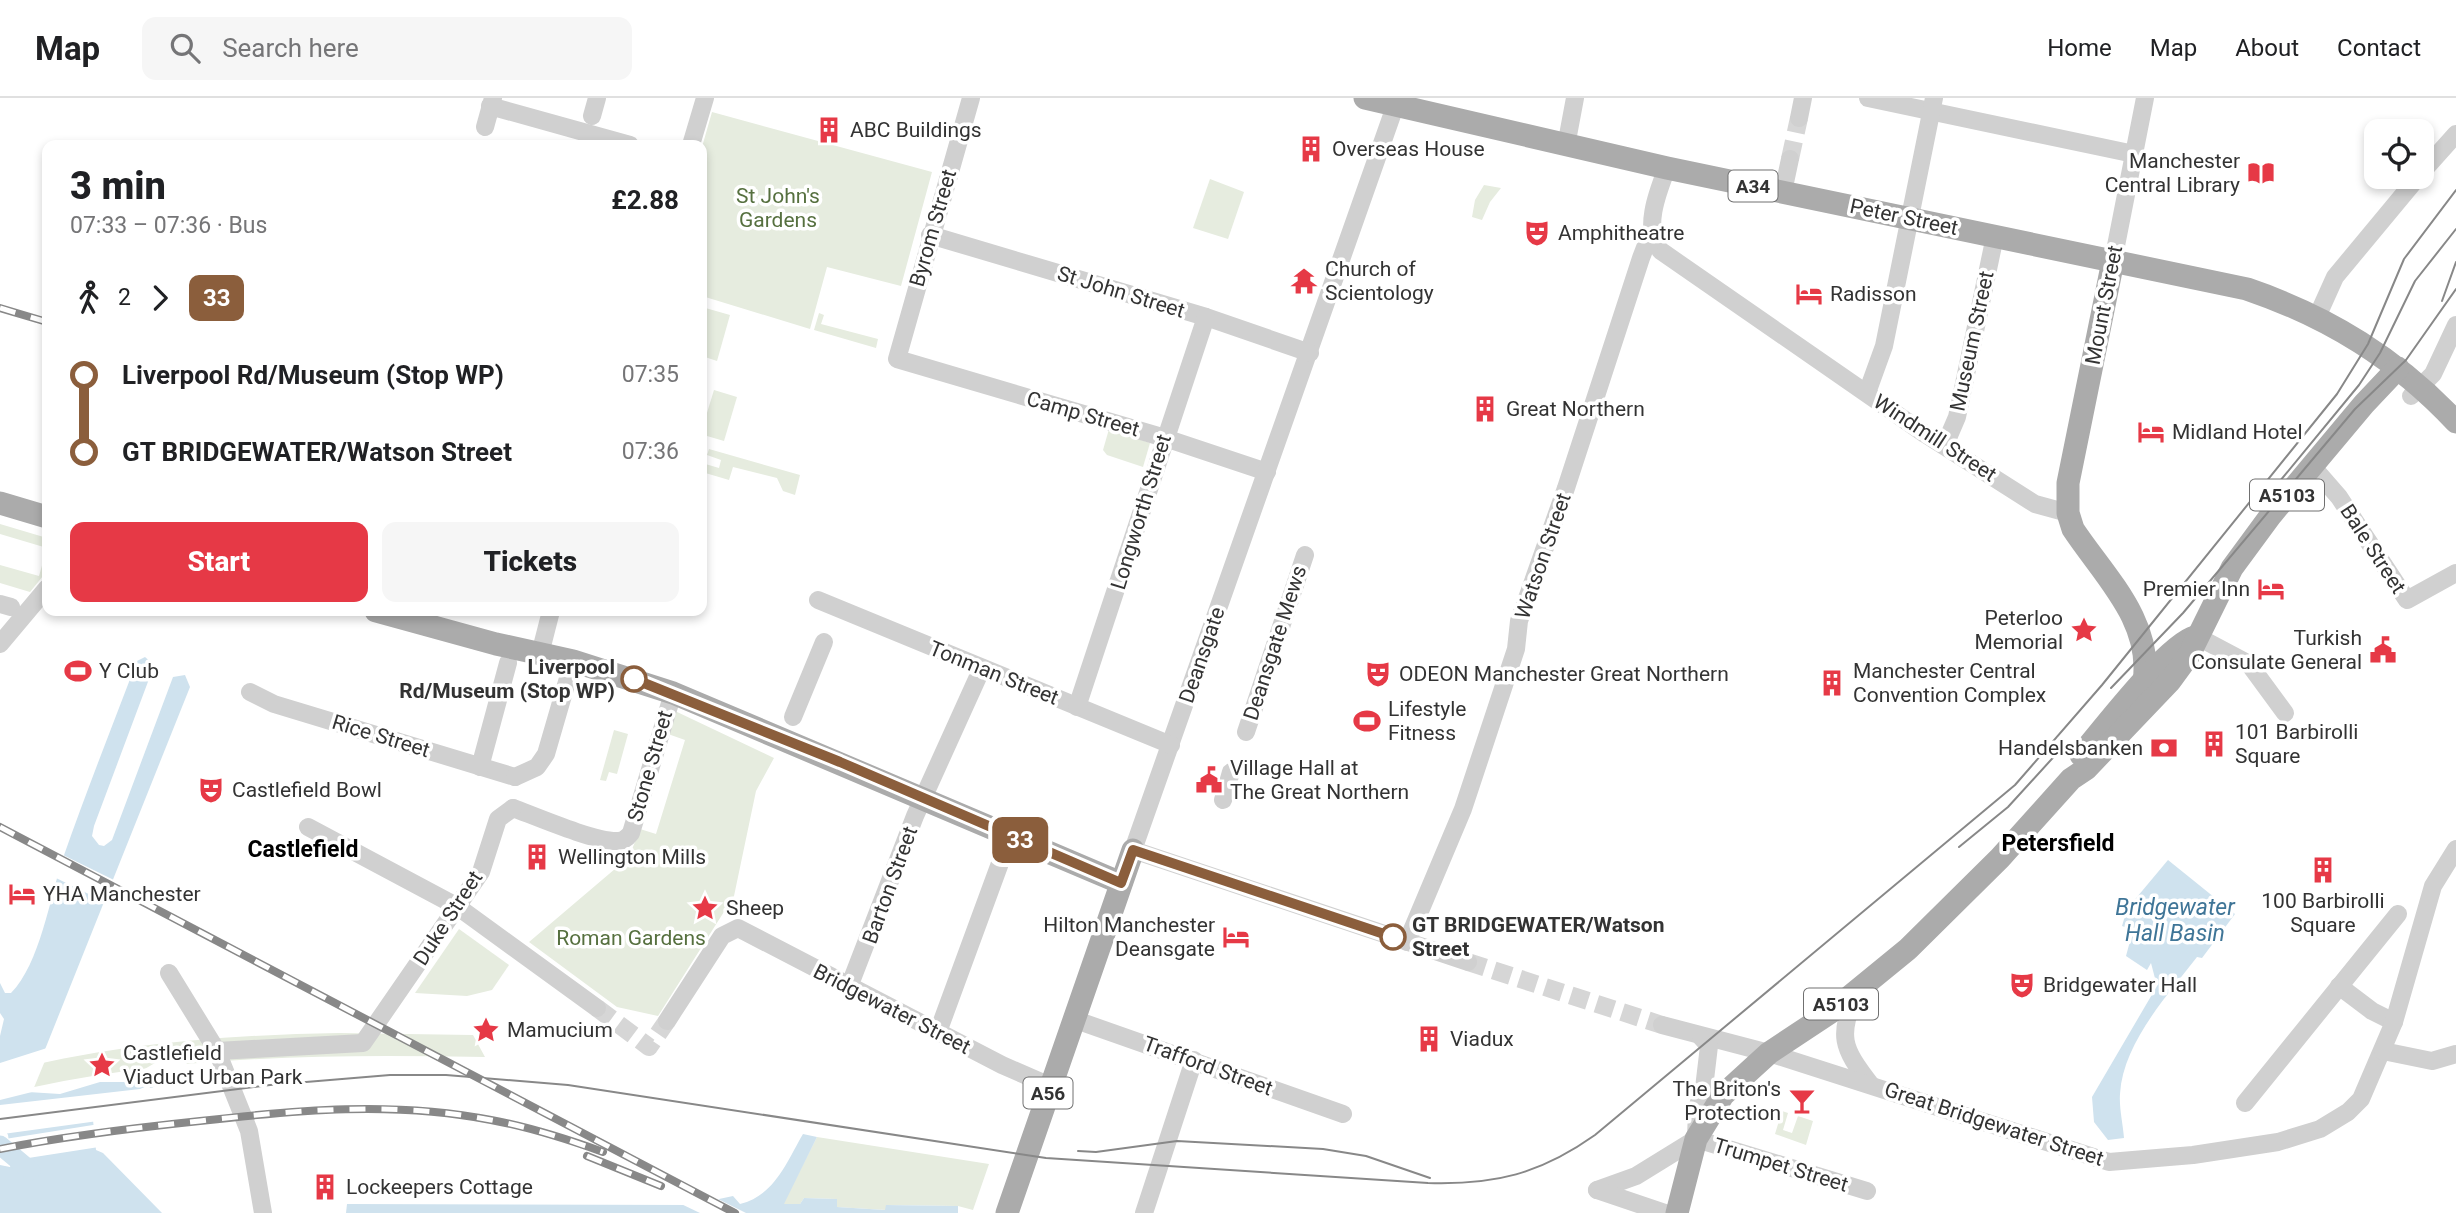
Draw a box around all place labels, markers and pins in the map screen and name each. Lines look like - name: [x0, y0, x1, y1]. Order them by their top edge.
- building icon: ABC Buildings: [814, 115, 844, 145]
- place label: ABC Buildings: [850, 118, 982, 142]
- building icon: Overseas House: [1296, 134, 1326, 164]
- place label: Overseas House: [1332, 137, 1485, 161]
- place label: Manchester Central Library: [2105, 149, 2240, 197]
- library icon: Manchester Central Library: [2246, 158, 2276, 188]
- theatre icon: Amphitheatre: [1522, 218, 1552, 248]
- place label: Amphitheatre: [1558, 221, 1685, 245]
- place label: Church of Scientology: [1325, 257, 1434, 305]
- temple icon: Church of Scientology: [1289, 266, 1319, 296]
- hotel icon: Radisson: [1794, 279, 1824, 309]
- place label: Radisson: [1830, 282, 1917, 306]
- building icon: Great Northern: [1470, 394, 1500, 424]
- place label: Great Northern: [1506, 397, 1645, 421]
- hotel icon: Midland Hotel: [2136, 417, 2166, 447]
- place label: Midland Hotel: [2172, 420, 2303, 444]
- hotel icon: Premier Inn: [2256, 574, 2286, 604]
- place label: Premier Inn: [2143, 577, 2250, 601]
- place label: Peterloo Memorial: [1974, 606, 2063, 654]
- place icon: Peterloo Memorial: [2069, 615, 2099, 645]
- place label: Turkish Consulate General: [2191, 626, 2362, 674]
- public building icon: Turkish Consulate General: [2368, 635, 2398, 665]
- place label: Liverpool Rd/Museum (Stop WP): [399, 655, 615, 703]
- sports icon: Y Club: [63, 656, 93, 686]
- place label: Y Club: [99, 659, 159, 683]
- theatre icon: ODEON Manchester Great Northern: [1363, 659, 1393, 689]
- place label: Manchester Central Convention Complex: [1853, 659, 2046, 707]
- place label: ODEON Manchester Great Northern: [1399, 662, 1729, 686]
- marker: Liverpool Rd/Museum (Stop WP): [621, 666, 647, 692]
- building icon: Manchester Central Convention Complex: [1817, 668, 1847, 698]
- place label: Lifestyle Fitness: [1388, 697, 1467, 745]
- sports icon: Lifestyle Fitness: [1352, 706, 1382, 736]
- place label: 101 Barbirolli Square: [2235, 720, 2358, 768]
- building icon: 101 Barbirolli Square: [2199, 729, 2229, 759]
- bank icon: Handelsbanken: [2149, 733, 2179, 763]
- place label: Handelsbanken: [1998, 736, 2143, 760]
- place label: Village Hall at The Great Northern: [1230, 756, 1409, 804]
- public building icon: Village Hall at The Great Northern: [1194, 765, 1224, 795]
- theatre icon: Castlefield Bowl: [196, 775, 226, 805]
- place label: Castlefield Bowl: [232, 778, 382, 802]
- building icon: Wellington Mills: [522, 842, 552, 872]
- place label: Wellington Mills: [558, 845, 706, 869]
- building icon: 100 Barbirolli Square: [2308, 855, 2338, 885]
- hotel icon: YHA Manchester: [7, 879, 37, 909]
- place label: YHA Manchester: [43, 882, 201, 906]
- place label: 100 Barbirolli Square: [2261, 889, 2385, 937]
- place icon: Sheep: [690, 893, 720, 923]
- place label: Sheep: [726, 896, 784, 920]
- place label: Hilton Manchester Deansgate: [1043, 913, 1215, 961]
- place label: GT BRIDGEWATER/Watson Street: [1412, 913, 1664, 961]
- hotel icon: Hilton Manchester Deansgate: [1221, 922, 1251, 952]
- marker: GT BRIDGEWATER/Watson Street: [1380, 924, 1406, 950]
- theatre icon: Bridgewater Hall: [2007, 970, 2037, 1000]
- place label: Bridgewater Hall: [2043, 973, 2197, 997]
- place icon: Mamucium: [471, 1015, 501, 1045]
- place label: Mamucium: [507, 1018, 613, 1042]
- building icon: Viadux: [1414, 1024, 1444, 1054]
- place label: Viadux: [1450, 1027, 1514, 1051]
- place label: Castlefield Viaduct Urban Park: [123, 1041, 303, 1089]
- place icon: Castlefield Viaduct Urban Park: [87, 1050, 117, 1080]
- place label: The Briton's Protection: [1672, 1077, 1781, 1125]
- bar icon: The Briton's Protection: [1787, 1086, 1817, 1116]
- building icon: Lockeepers Cottage: [310, 1172, 340, 1202]
- place label: Lockeepers Cottage: [346, 1175, 533, 1199]

